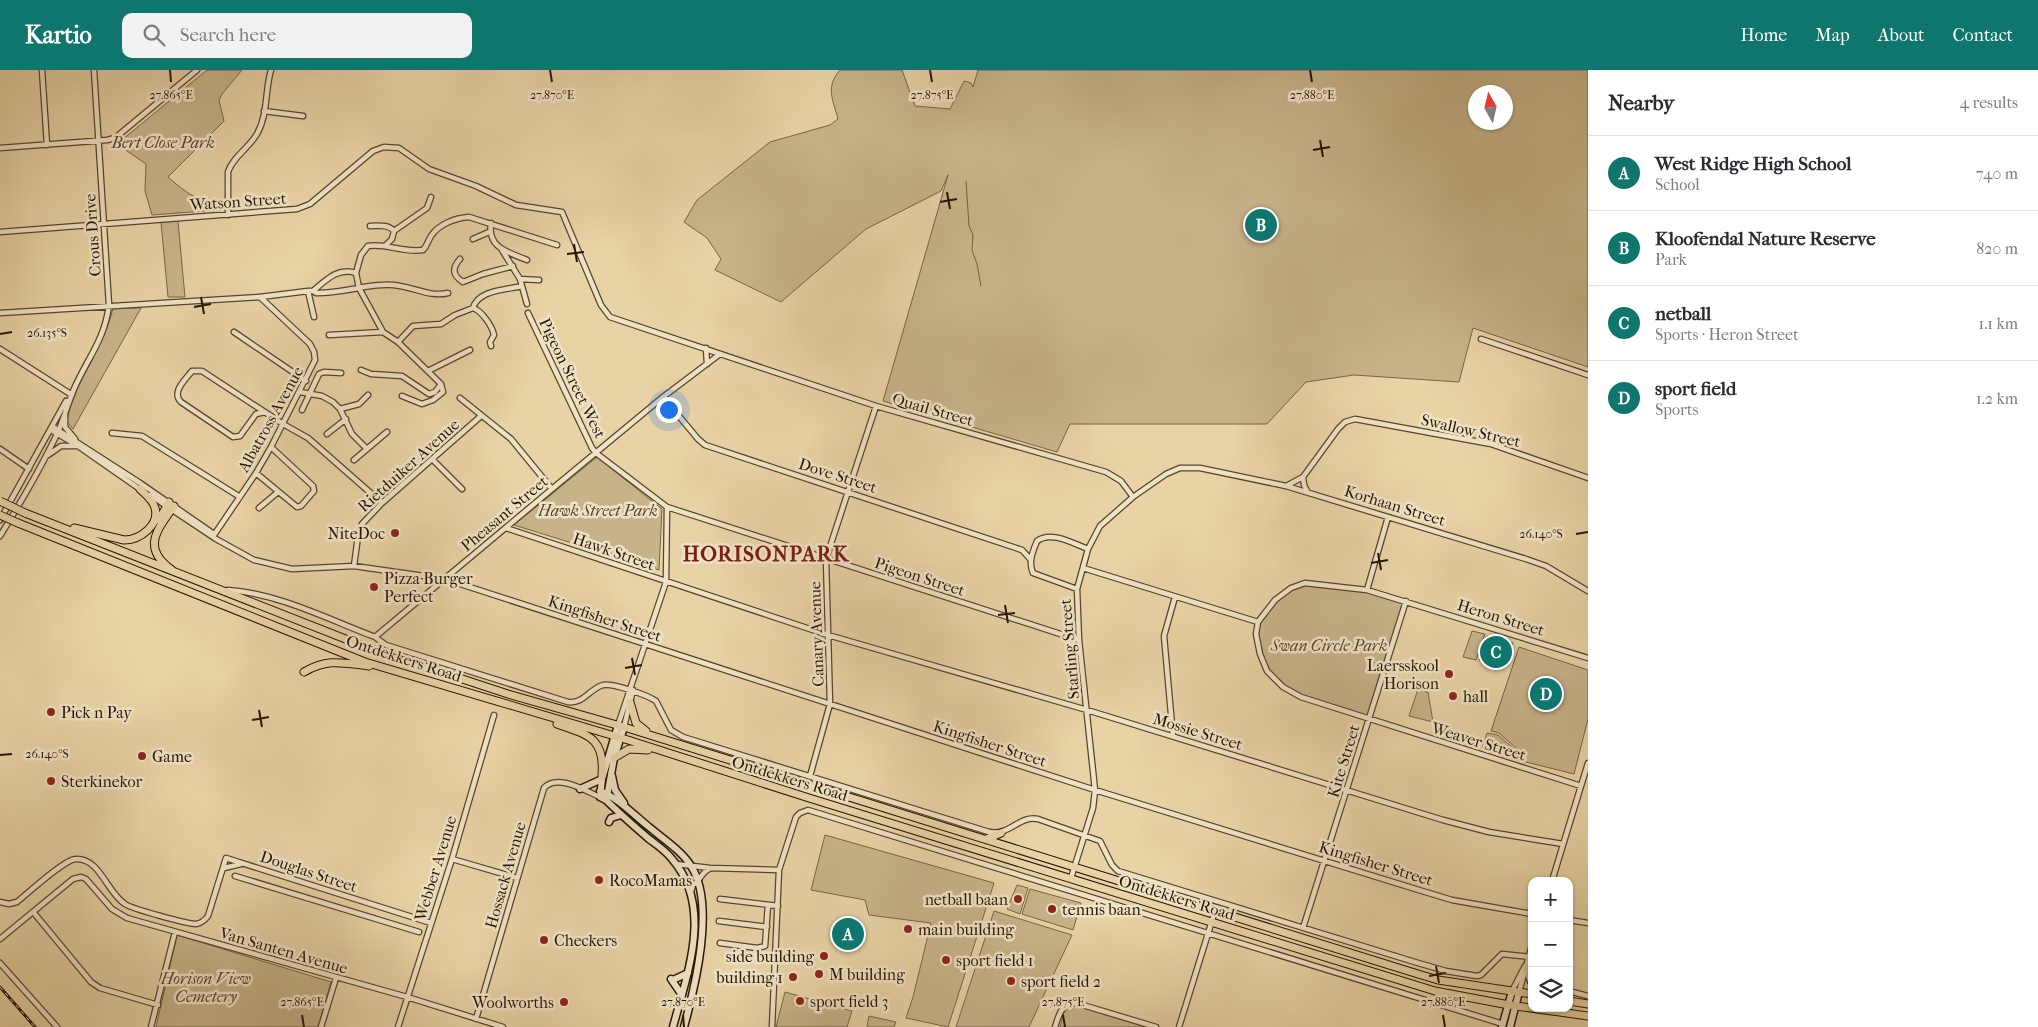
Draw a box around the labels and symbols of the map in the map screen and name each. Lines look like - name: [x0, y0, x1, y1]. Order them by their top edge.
- north arrow: [1468, 85, 1513, 130]
- text: 27.865°E: [149, 88, 193, 102]
- text: 27.870°E: [530, 88, 574, 102]
- text: 27.875°E: [911, 88, 953, 102]
- text: 27.880°E: [1290, 88, 1334, 102]
- park label: Bert Close Park: [110, 133, 215, 152]
- street label: Watson Street: [188, 189, 287, 214]
- street label: Crous Drive: [80, 193, 105, 277]
- pin: B: [1245, 206, 1277, 244]
- street label: Pigeon Street West: [535, 315, 610, 442]
- text: 26.135°S: [27, 326, 67, 340]
- street label: Albatross Avenue: [233, 363, 307, 476]
- street label: Quail Street: [890, 389, 976, 430]
- your location: [656, 397, 682, 423]
- street label: Swallow Street: [1419, 410, 1523, 451]
- street label: Rietduiker Avenue: [354, 415, 463, 516]
- street label: Dove Street: [796, 454, 880, 497]
- street label: Pheasant Street: [457, 471, 552, 555]
- street label: Korhaan Street: [1342, 481, 1448, 530]
- park label: Hawk Street Park: [537, 501, 658, 520]
- place label: NiteDoc: [327, 524, 385, 543]
- marker: NiteDoc: [389, 527, 401, 539]
- text: 26.140°S: [1519, 527, 1563, 541]
- street label: Hawk Street: [570, 529, 658, 574]
- district label: HORISONPARK: [683, 542, 850, 566]
- street label: Pigeon Street: [872, 553, 968, 600]
- place label: Pizza Burger Perfect: [384, 569, 473, 606]
- marker: Pizza Burger Perfect: [368, 581, 380, 593]
- street label: Canary Avenue: [805, 581, 828, 687]
- street label: Kingfisher Street: [546, 591, 664, 646]
- street label: Heron Street: [1455, 595, 1547, 640]
- street label: Starling Street: [1056, 598, 1083, 700]
- street label: Ontdekkers Road: [344, 631, 464, 686]
- pin: C: [1480, 633, 1512, 671]
- park label: Swan Circle Park: [1270, 636, 1387, 655]
- place label: Laersskool Horison: [1367, 656, 1440, 693]
- marker: Laersskool Horison: [1443, 668, 1455, 680]
- pin: D: [1530, 675, 1562, 713]
- place label: hall: [1463, 687, 1489, 706]
- marker: hall: [1447, 690, 1459, 702]
- place label: Pick n Pay: [61, 703, 132, 722]
- marker: Pick n Pay: [45, 706, 57, 718]
- street label: Mossie Street: [1151, 709, 1245, 754]
- street label: Kingfisher Street: [931, 716, 1049, 771]
- street label: Weaver Street: [1428, 718, 1529, 765]
- street label: Kite Street: [1323, 722, 1364, 800]
- text: 26.140°S: [25, 747, 69, 761]
- place label: Game: [152, 747, 192, 766]
- marker: Game: [136, 750, 148, 762]
- street label: Ontdekkers Road: [730, 752, 850, 805]
- place label: Sterkinekor: [61, 772, 143, 791]
- marker: Sterkinekor: [45, 775, 57, 787]
- street label: Webber Avenue: [410, 813, 461, 924]
- street label: Hossack Avenue: [481, 820, 530, 931]
- street label: Kingfisher Street: [1317, 837, 1435, 890]
- street label: Douglas Street: [258, 847, 360, 896]
- place label: RocoMamas: [609, 871, 692, 890]
- street label: Ontdekkers Road: [1117, 871, 1237, 924]
- marker: RocoMamas: [593, 874, 605, 886]
- place label: netball baan: [925, 890, 1009, 909]
- marker: netball baan: [1012, 893, 1024, 905]
- place label: tennis baan: [1062, 900, 1141, 919]
- marker: tennis baan: [1046, 903, 1058, 915]
- pin: A: [832, 915, 864, 953]
- place label: main building: [918, 920, 1014, 939]
- street label: Van Santen Avenue: [217, 923, 350, 978]
- marker: main building: [902, 923, 914, 935]
- place label: Checkers: [554, 931, 617, 950]
- marker: Checkers: [538, 934, 550, 946]
- place label: side building: [726, 947, 814, 966]
- marker: side building: [818, 950, 830, 962]
- place label: sport field 1: [956, 951, 1034, 970]
- marker: sport field 1: [940, 954, 952, 966]
- place label: M building: [829, 965, 905, 984]
- place label: building 1: [715, 968, 783, 987]
- marker: M building: [813, 968, 825, 980]
- park label: Horison View Cemetery: [160, 969, 252, 1006]
- marker: building 1: [787, 971, 799, 983]
- place label: sport field 2: [1021, 972, 1101, 991]
- marker: sport field 2: [1005, 975, 1017, 987]
- place label: sport field 3: [810, 992, 888, 1011]
- place label: Woolworths: [471, 993, 554, 1012]
- text: 27.865°E: [280, 995, 324, 1009]
- text: 27.870°E: [661, 995, 705, 1009]
- marker: sport field 3: [794, 995, 806, 1007]
- text: 27.875°E: [1042, 995, 1084, 1009]
- text: 27.880°E: [1421, 995, 1465, 1009]
- marker: Woolworths: [558, 996, 570, 1008]

